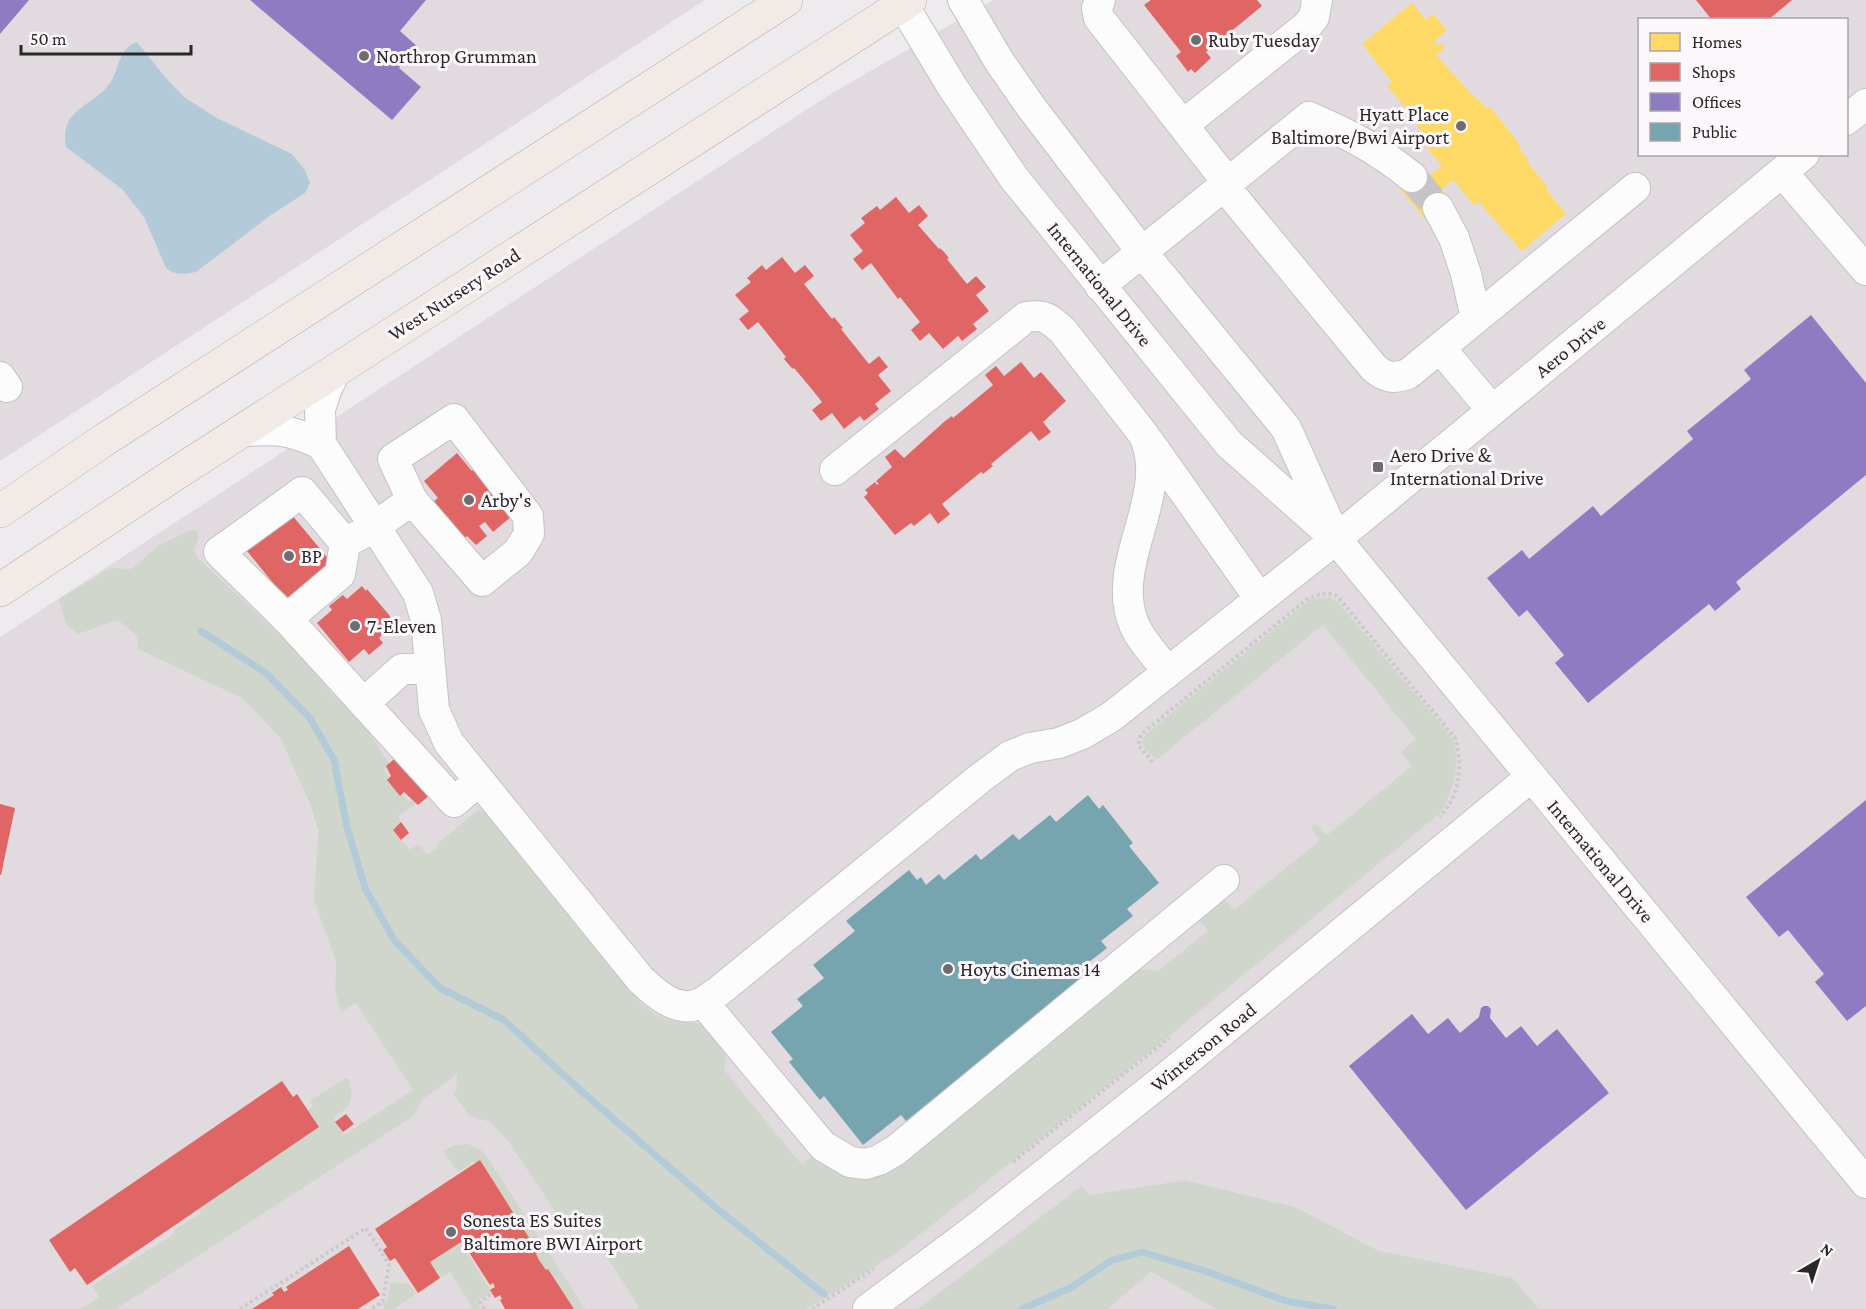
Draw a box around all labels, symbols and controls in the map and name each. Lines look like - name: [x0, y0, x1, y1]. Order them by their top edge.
- scale bar: [21, 18, 190, 56]
- legend: [1638, 18, 1848, 156]
- text: 50 m: [30, 29, 67, 49]
- place label: Ruby Tuesday: [1208, 29, 1320, 52]
- text: Homes: [1692, 32, 1742, 52]
- marker: Ruby Tuesday: [1189, 33, 1203, 47]
- place label: Northrop Grumman: [376, 45, 537, 68]
- marker: Northrop Grumman: [357, 49, 371, 63]
- text: Shops: [1692, 62, 1736, 82]
- text: Offices: [1692, 92, 1741, 112]
- place label: Hyatt Place Baltimore/Bwi Airport: [1271, 103, 1449, 149]
- marker: Hyatt Place Baltimore/Bwi Airport: [1454, 119, 1468, 133]
- text: Public: [1692, 122, 1737, 142]
- street label: International Drive: [1043, 217, 1157, 351]
- street label: West Nursery Road: [384, 243, 525, 346]
- street label: Aero Drive: [1530, 312, 1610, 382]
- place label: Aero Drive & International Drive: [1390, 444, 1544, 489]
- marker: Aero Drive & International Drive: [1371, 460, 1385, 474]
- place label: Arby's: [481, 489, 531, 512]
- marker: Arby's: [462, 493, 476, 507]
- place label: BP: [301, 545, 322, 567]
- marker: BP: [282, 549, 296, 563]
- place label: 7-Eleven: [367, 615, 437, 637]
- marker: 7-Eleven: [348, 619, 362, 633]
- street label: International Drive: [1543, 795, 1659, 927]
- place label: Hoyts Cinemas 14: [960, 958, 1101, 981]
- marker: Hoyts Cinemas 14: [941, 962, 955, 976]
- street label: Winterson Road: [1146, 998, 1260, 1096]
- place label: Sonesta ES Suites Baltimore BWI Airport: [463, 1209, 643, 1255]
- marker: Sonesta ES Suites Baltimore BWI Airport: [444, 1225, 458, 1239]
- north arrow: [1788, 1231, 1848, 1291]
- text: N: [1818, 1240, 1837, 1260]

